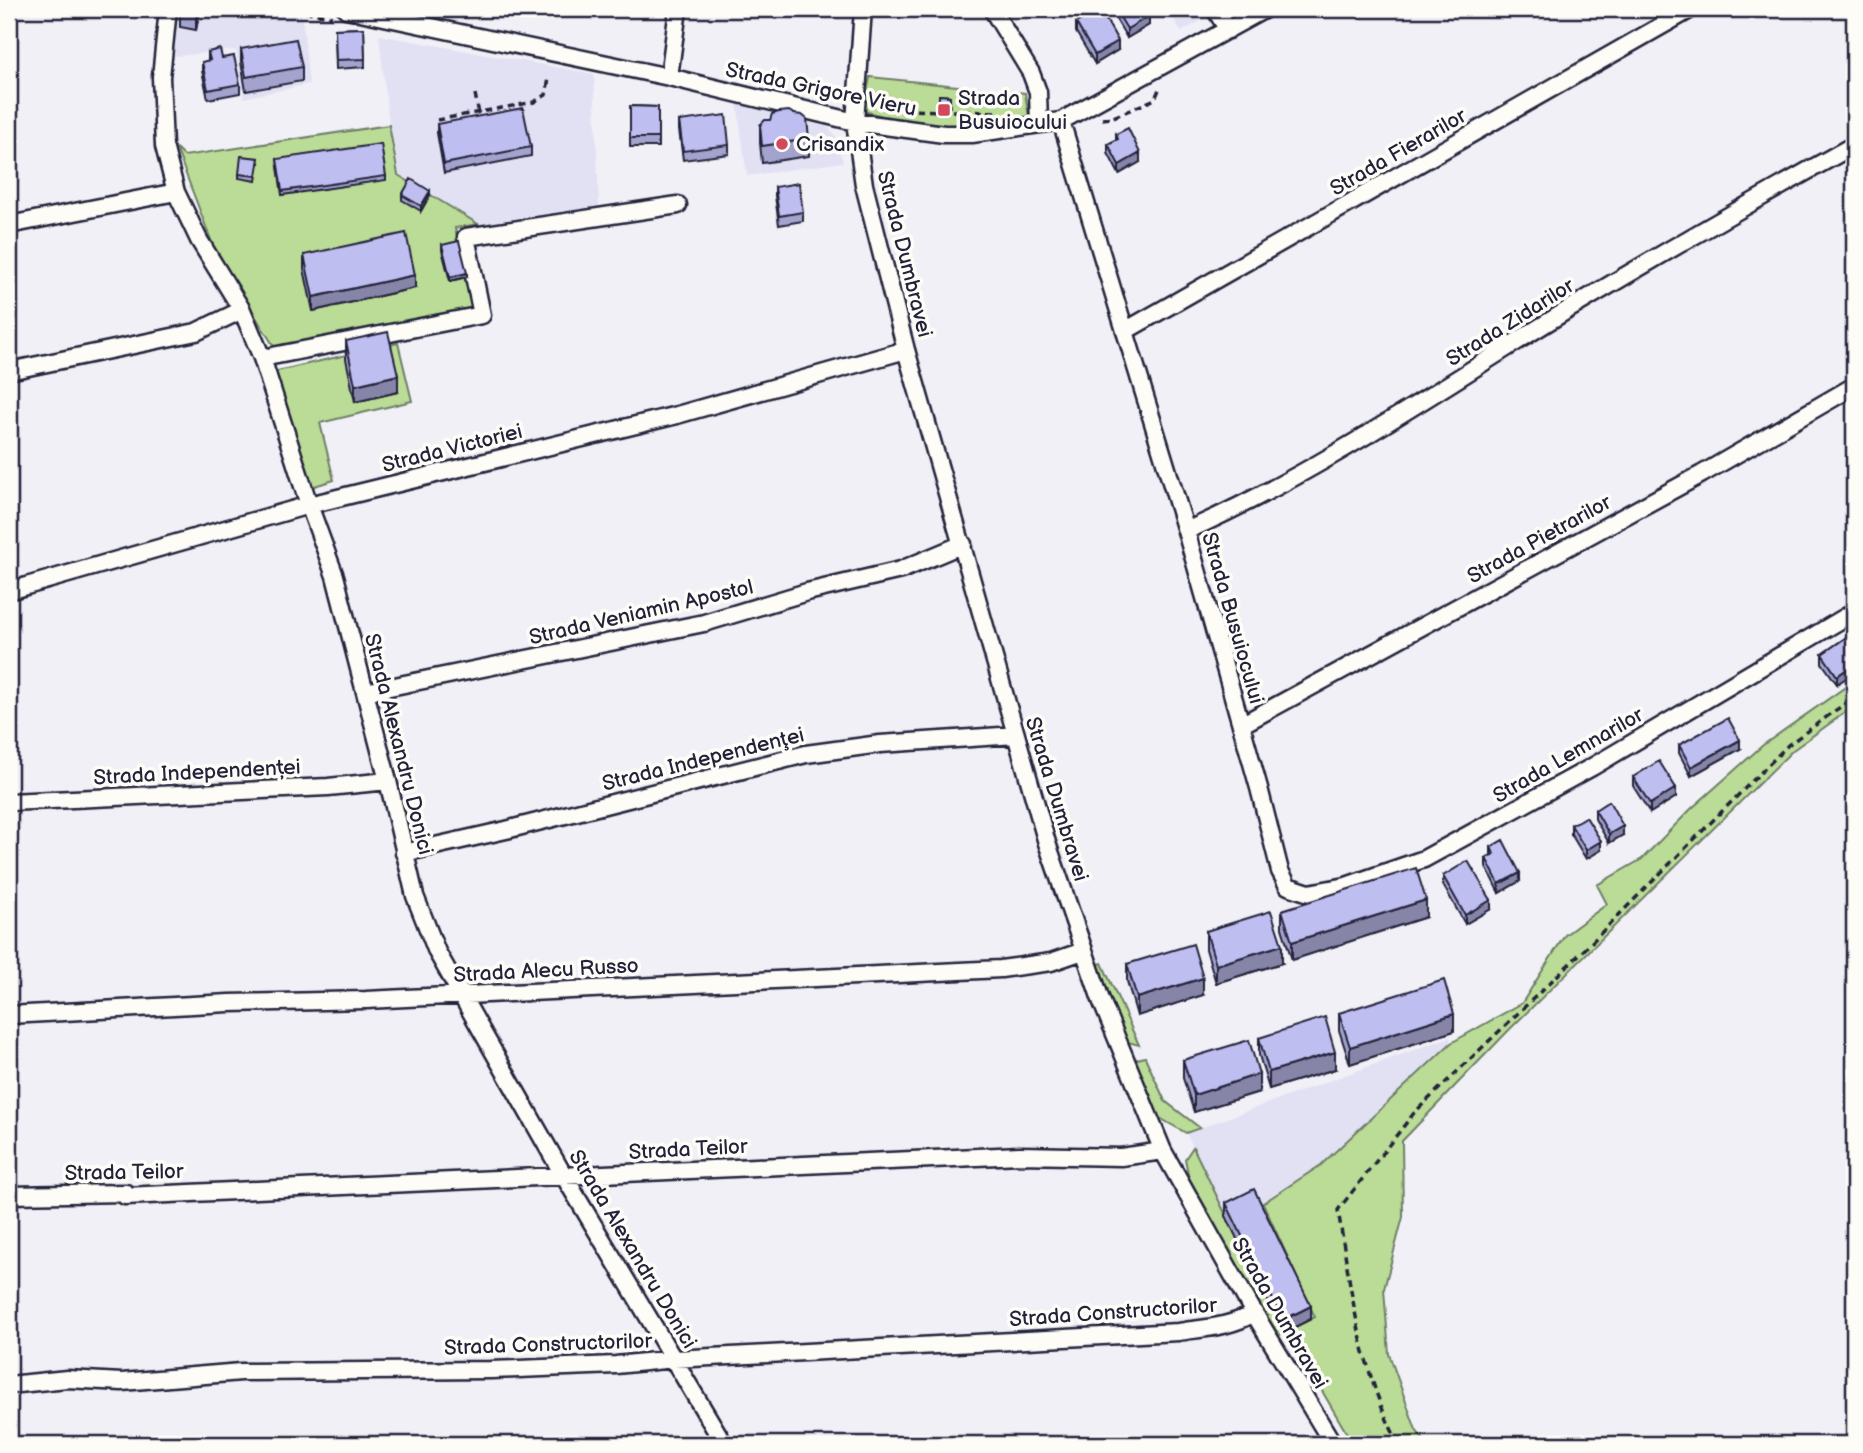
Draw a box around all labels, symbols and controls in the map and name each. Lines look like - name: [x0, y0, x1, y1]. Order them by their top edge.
- street label: Strada Grigore Vieru: [723, 57, 919, 122]
- place label: Strada Busuiocului: [958, 86, 1067, 135]
- marker: Strada Busuiocului: [936, 102, 952, 118]
- street label: Strada Fierarilor: [1326, 103, 1471, 202]
- place label: Crisandix: [796, 132, 884, 157]
- marker: Crisandix: [774, 136, 790, 152]
- street label: Strada Dumbravei: [872, 168, 937, 340]
- street label: Strada Zidarilor: [1442, 273, 1579, 372]
- street label: Strada Victoriei: [379, 419, 525, 478]
- street label: Strada Pietrarilor: [1463, 489, 1616, 589]
- street label: Strada Busuiocului: [1196, 530, 1269, 707]
- street label: Strada Veniamin Apostol: [527, 575, 756, 650]
- street label: Strada Alexandru Donici: [359, 631, 438, 857]
- street label: Strada Lemnarilor: [1489, 702, 1648, 809]
- street label: Strada Dumbravei: [1020, 714, 1093, 884]
- street label: Strada Independenţei: [600, 722, 807, 797]
- street label: Strada Independenței: [93, 755, 301, 790]
- street label: Strada Alecu Russo: [453, 953, 639, 988]
- street label: Strada Teilor: [628, 1134, 749, 1165]
- street label: Strada Alexandru Donici: [563, 1146, 702, 1353]
- street label: Strada Teilor: [64, 1159, 184, 1186]
- street label: Strada Dumbravei: [1226, 1233, 1333, 1393]
- street label: Strada Constructorilor: [1008, 1293, 1218, 1332]
- street label: Strada Constructorilor: [444, 1328, 653, 1361]

